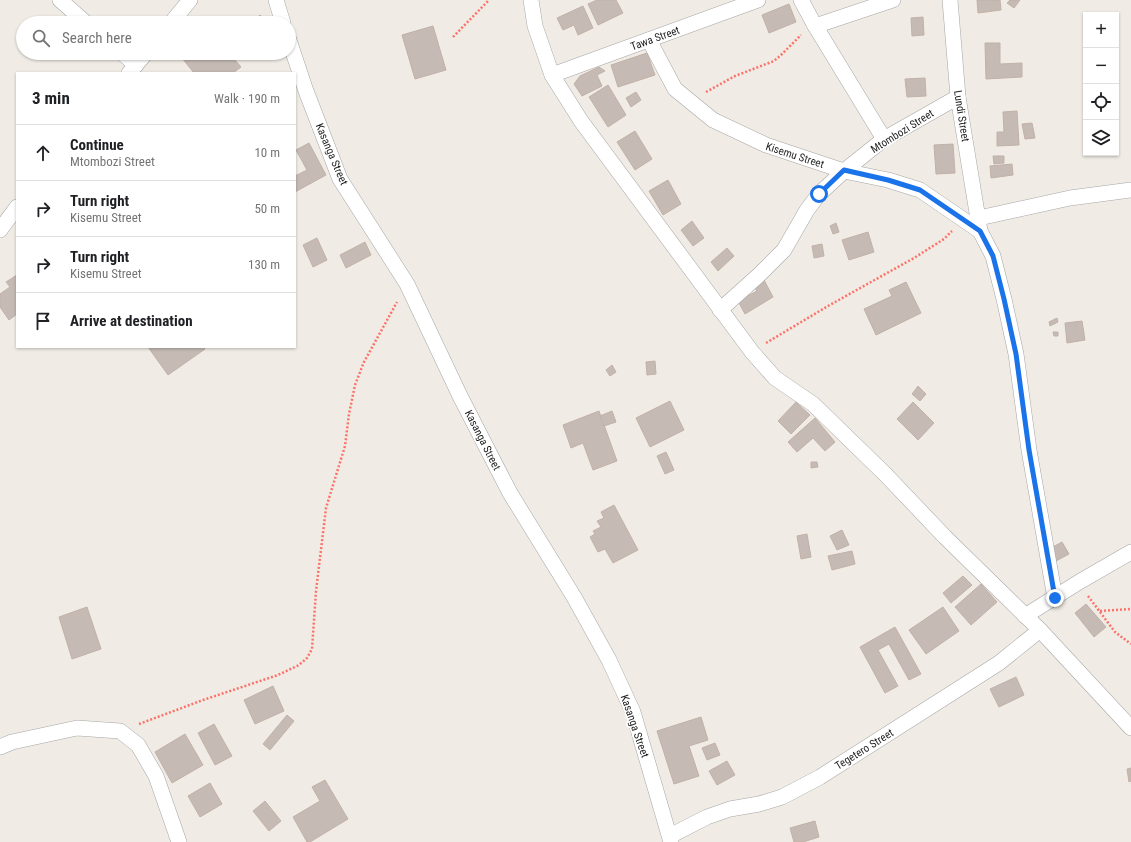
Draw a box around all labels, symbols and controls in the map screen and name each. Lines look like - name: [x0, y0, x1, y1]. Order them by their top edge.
- map controls: [1083, 12, 1119, 156]
- button: +: [1083, 12, 1119, 48]
- search box: [16, 16, 296, 60]
- street label: Tawa Street: [629, 24, 681, 53]
- icon: search: [30, 27, 52, 49]
- text: Search here: [62, 29, 132, 47]
- button: −: [1083, 48, 1119, 84]
- button: locate: [1083, 84, 1119, 120]
- text: 3 min: [32, 88, 70, 108]
- street label: Lundi Street: [951, 89, 972, 143]
- text: Walk · 190 m: [214, 91, 280, 106]
- street label: Mtombozi Street: [868, 107, 936, 156]
- button: layers: [1083, 120, 1119, 156]
- street label: Kasanga Street: [313, 121, 350, 187]
- text: Continue: [70, 136, 124, 154]
- street label: Kisemu Street: [764, 140, 826, 171]
- icon: ahead: [32, 142, 54, 164]
- text: 10 m: [254, 145, 280, 160]
- text: Mtombozi Street: [70, 154, 155, 169]
- route start: [810, 185, 828, 203]
- text: Turn right: [70, 192, 129, 210]
- icon: right: [32, 198, 54, 220]
- text: 50 m: [254, 201, 280, 216]
- text: Kisemu Street: [70, 210, 142, 225]
- text: Turn right: [70, 248, 129, 266]
- icon: right: [32, 254, 54, 276]
- text: 130 m: [248, 257, 280, 272]
- text: Kisemu Street: [70, 266, 142, 281]
- icon: arrive: [32, 310, 54, 332]
- text: Arrive at destination: [70, 312, 193, 330]
- street label: Kasanga Street: [462, 408, 503, 473]
- route end: [1046, 589, 1064, 607]
- street label: Kasanga Street: [618, 693, 651, 759]
- street label: Tegetero Street: [833, 726, 896, 773]

